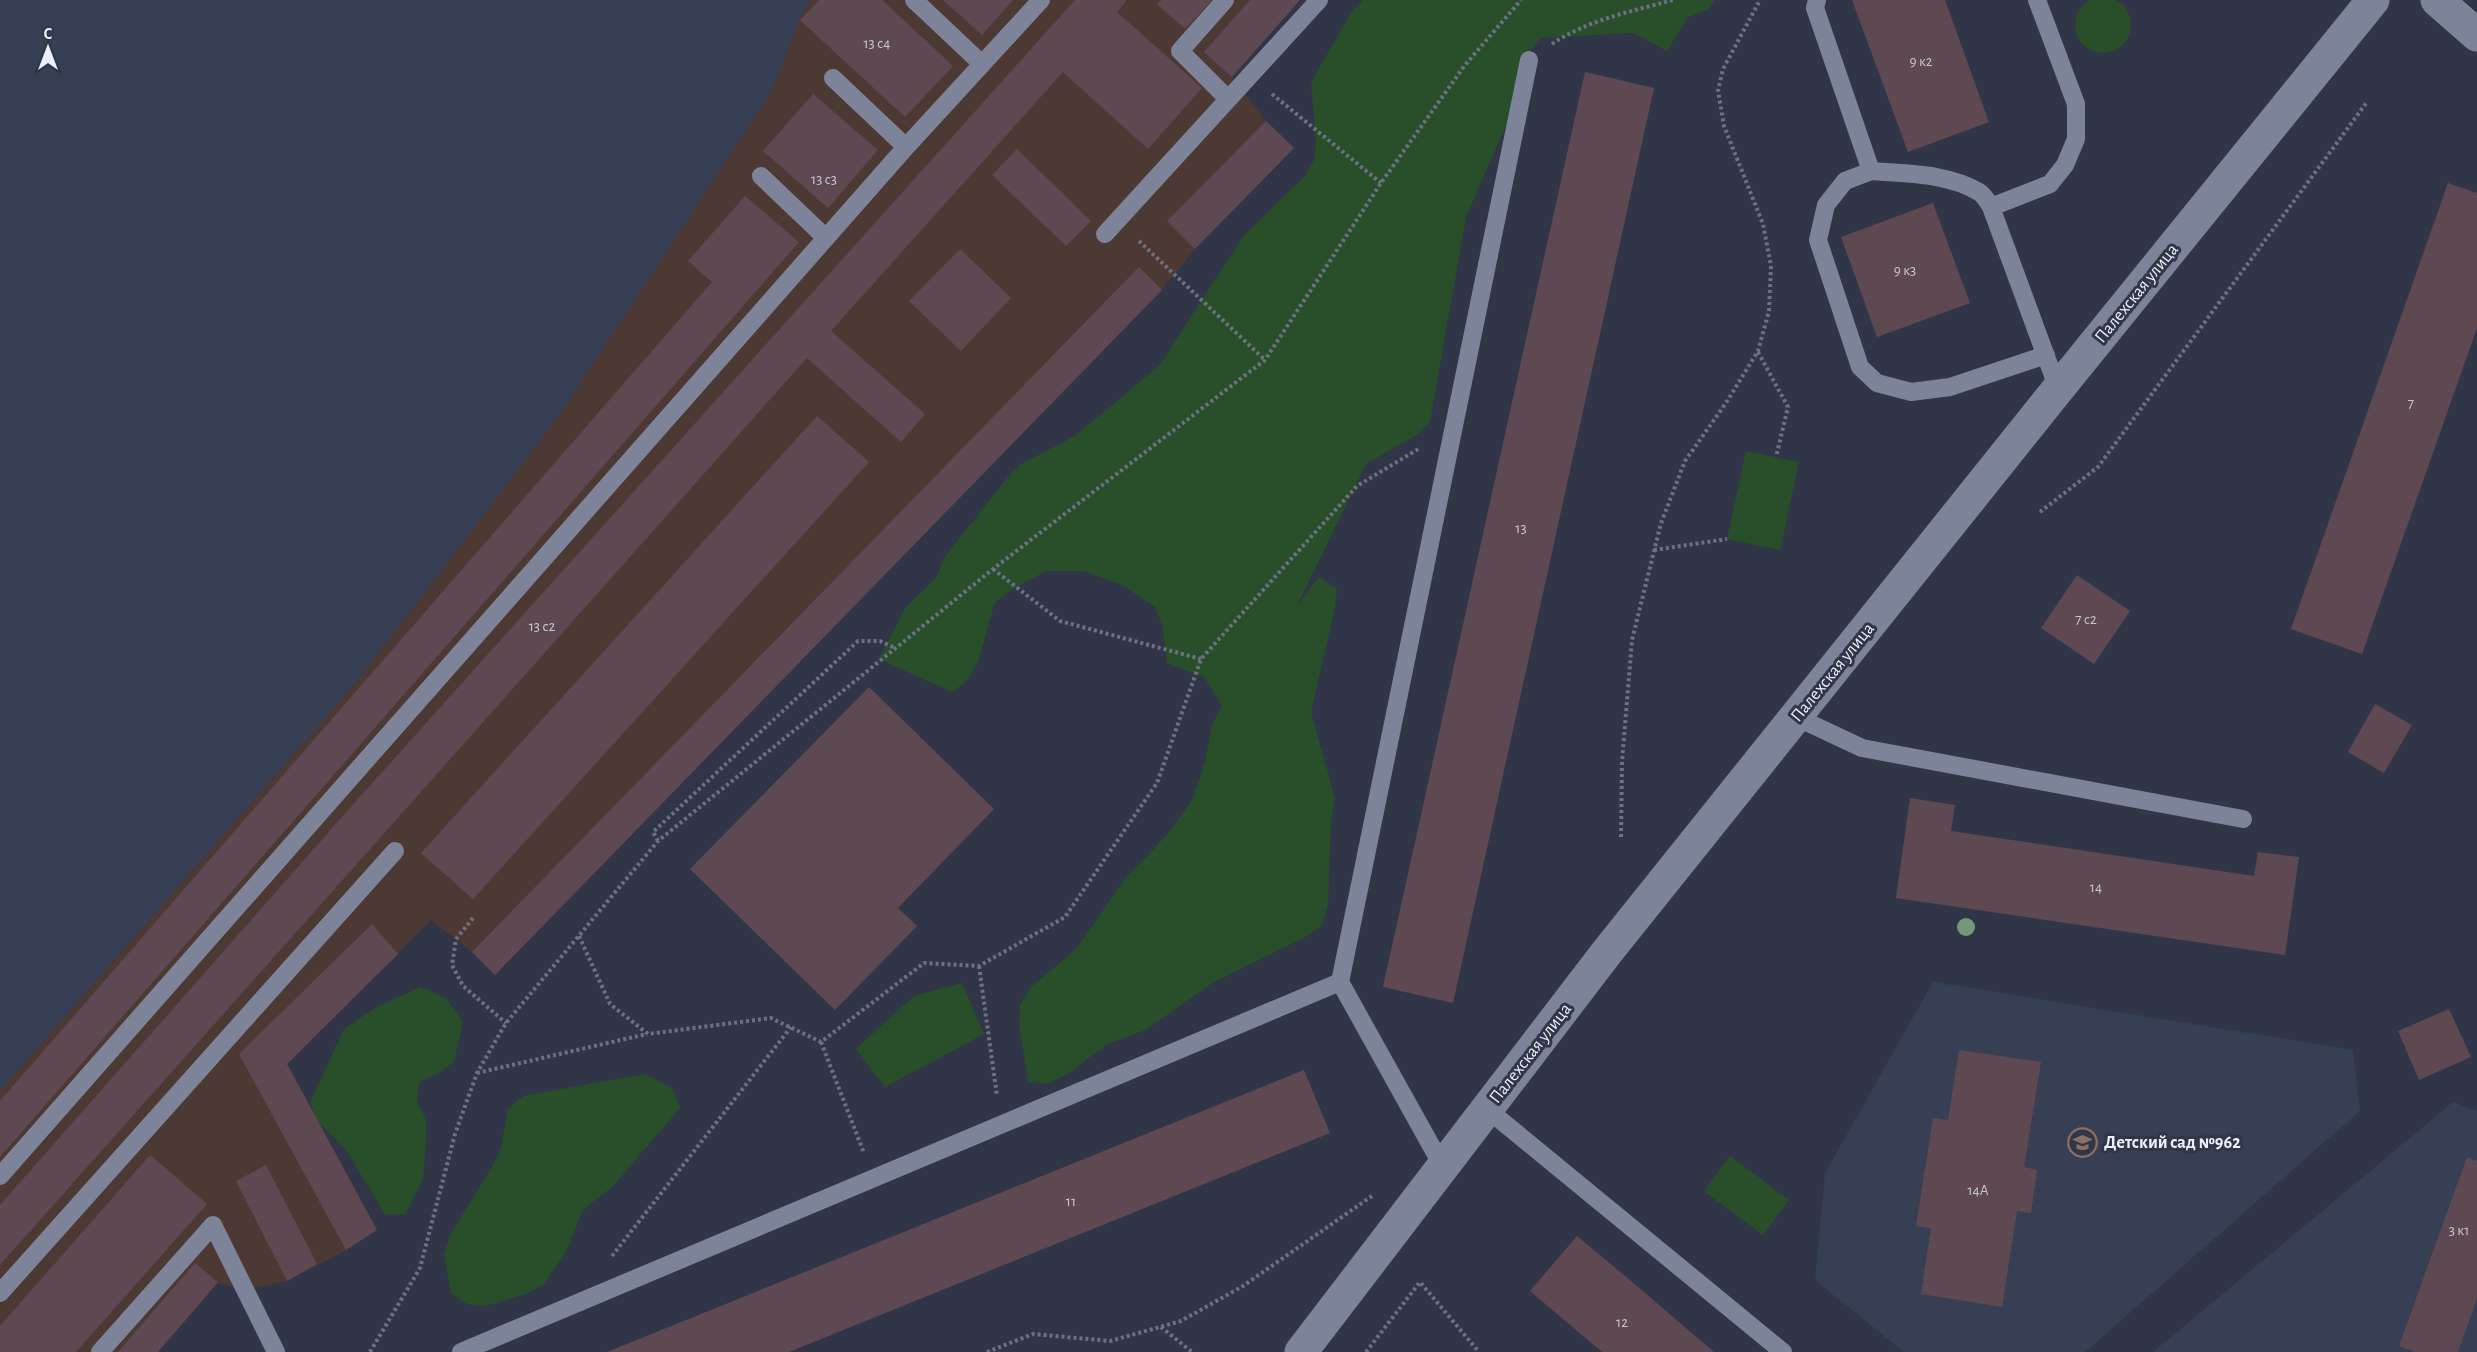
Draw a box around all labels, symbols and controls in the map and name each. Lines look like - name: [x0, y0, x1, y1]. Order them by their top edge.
- north arrow: [18, 18, 78, 78]
- text: С: [44, 26, 53, 42]
- house number: 13 с4: [863, 36, 891, 51]
- house number: 9 к2: [1909, 54, 1933, 69]
- house number: 13 с3: [811, 172, 837, 187]
- street label: Палехская улица: [2092, 241, 2182, 346]
- house number: 9 к3: [1894, 263, 1916, 278]
- house number: 7: [2408, 396, 2414, 411]
- house number: 13: [1515, 521, 1527, 536]
- house number: 7 с2: [2075, 612, 2097, 627]
- house number: 13 с2: [529, 619, 556, 634]
- street label: Палехская улица: [1788, 620, 1878, 725]
- house number: 14: [2090, 880, 2102, 895]
- street label: Палехская улица: [1486, 1000, 1575, 1107]
- school or university icon: Детский сад №962: [2067, 1126, 2099, 1158]
- place label: Детский сад №962: [2104, 1134, 2241, 1152]
- house number: 14А: [1967, 1183, 1989, 1198]
- house number: 11: [1066, 1194, 1076, 1209]
- house number: 3 к1: [2449, 1223, 2469, 1238]
- house number: 12: [1616, 1315, 1628, 1330]

